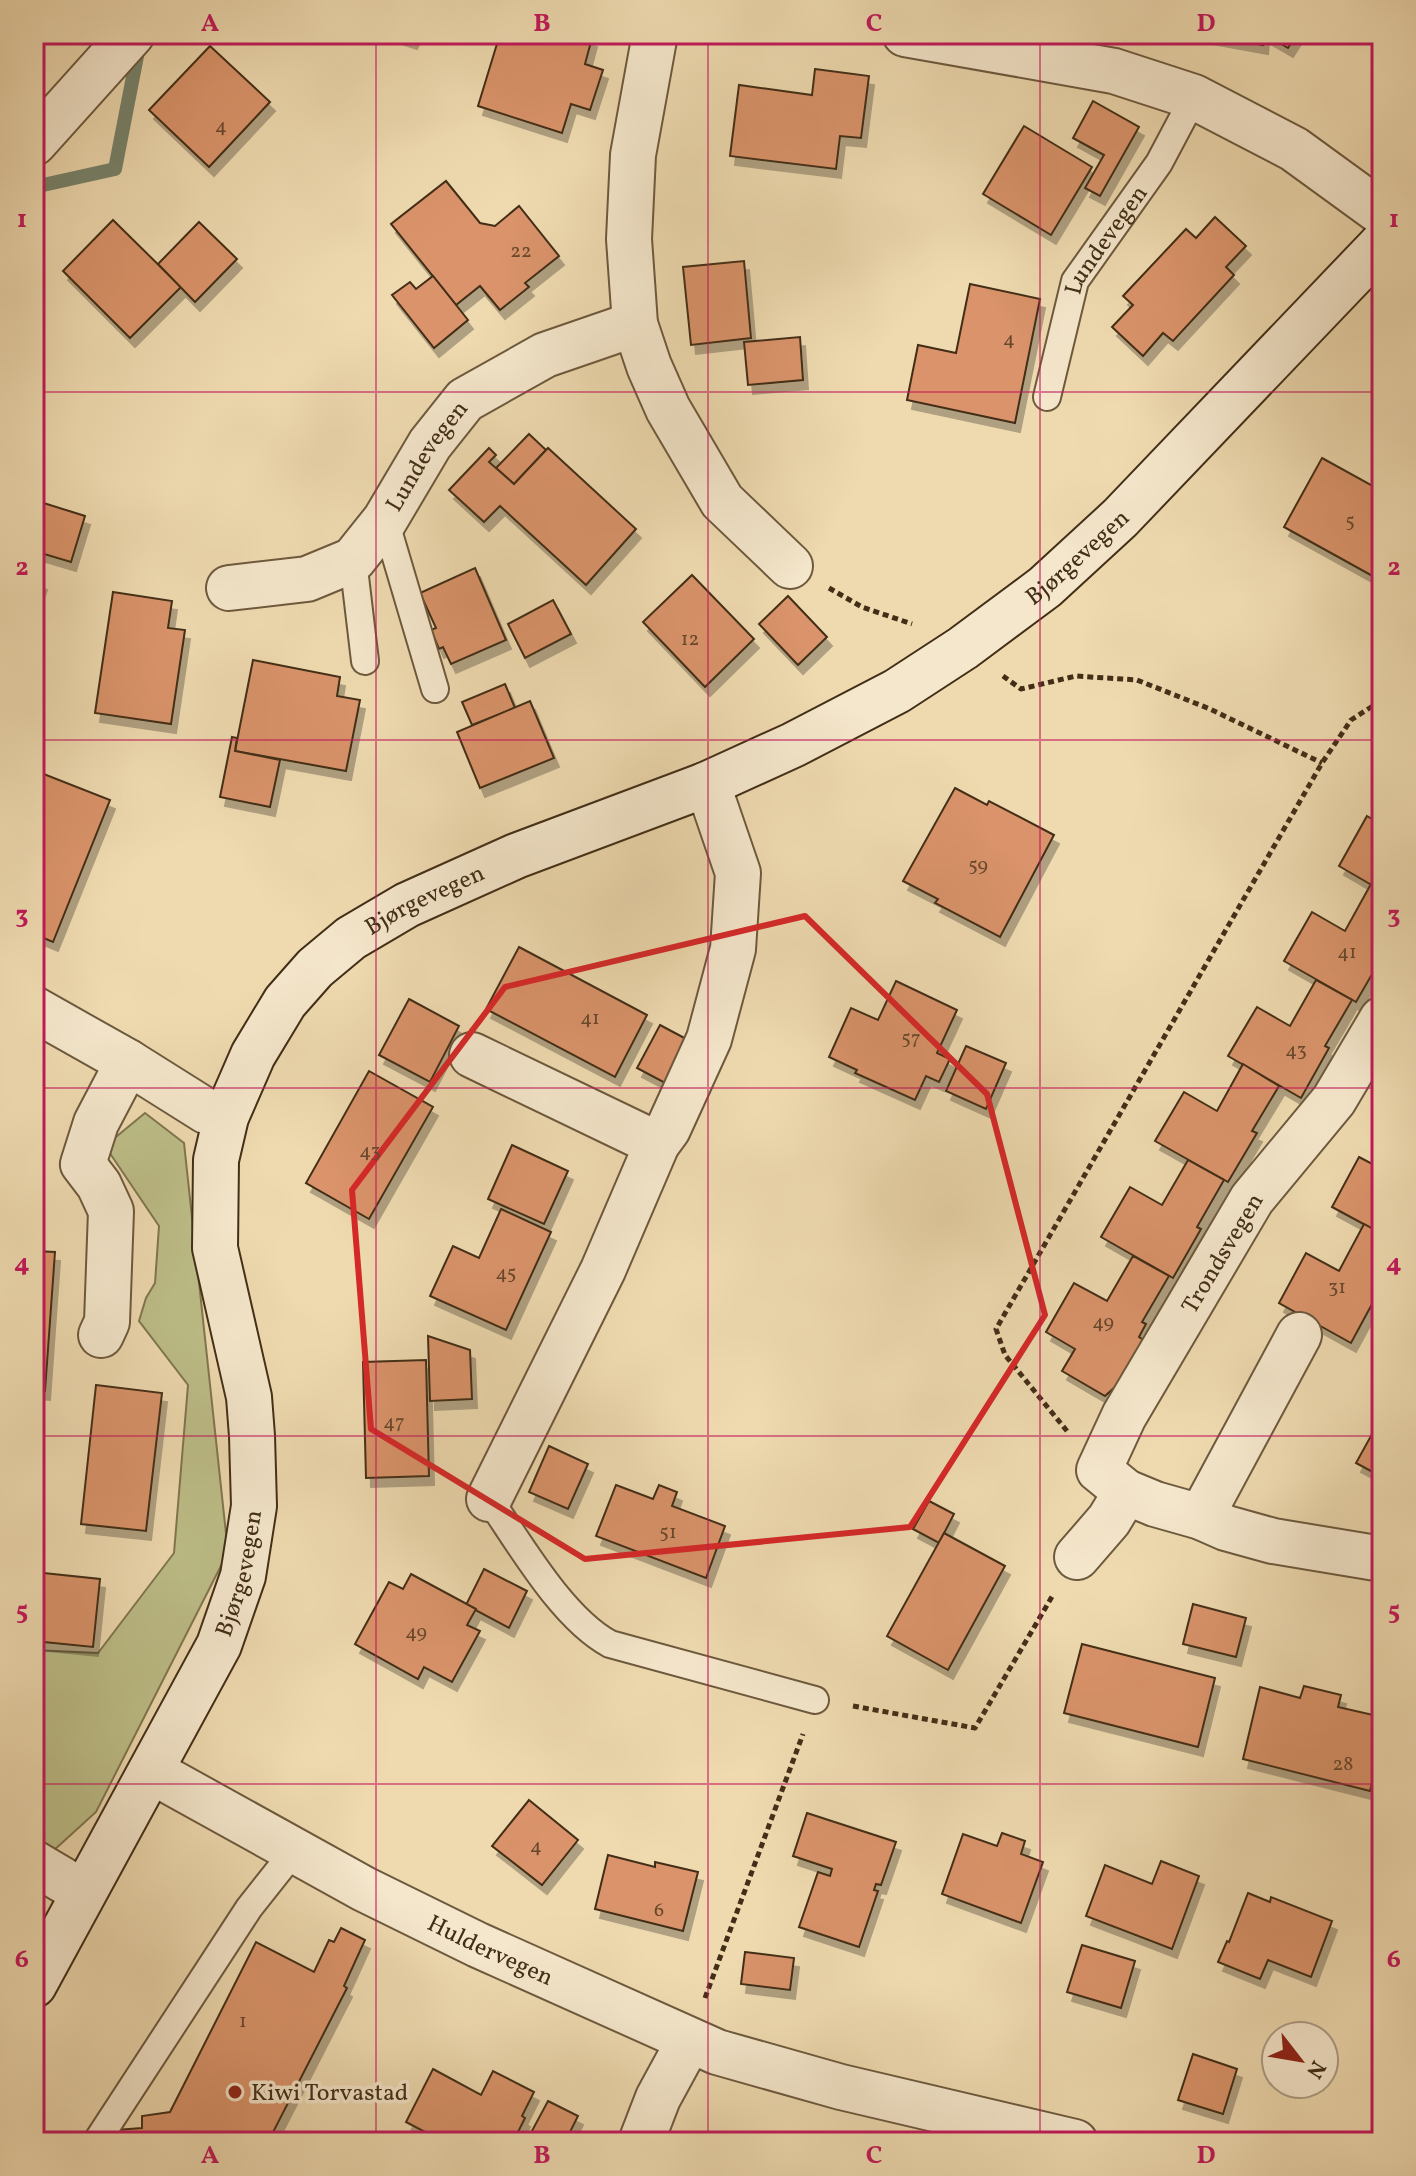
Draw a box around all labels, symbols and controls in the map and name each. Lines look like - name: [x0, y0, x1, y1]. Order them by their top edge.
- text: A: [201, 6, 220, 42]
- text: B: [533, 6, 551, 42]
- text: C: [866, 6, 882, 42]
- text: D: [1196, 6, 1216, 42]
- house number: 4: [215, 113, 227, 141]
- street label: Lundevegen: [1057, 179, 1157, 298]
- text: 1: [17, 202, 27, 238]
- text: 1: [1389, 202, 1399, 238]
- house number: 22: [510, 238, 532, 266]
- house number: 4: [1003, 326, 1015, 354]
- street label: Lundevegen: [378, 394, 477, 519]
- street label: Bjørgevegen: [1019, 502, 1138, 615]
- house number: 5: [1345, 508, 1355, 536]
- text: 2: [15, 550, 29, 586]
- text: 2: [1387, 550, 1401, 586]
- house number: 12: [681, 626, 699, 654]
- house number: 59: [968, 852, 988, 880]
- street label: Bjørgevegen: [359, 857, 491, 945]
- text: 3: [15, 898, 29, 934]
- text: 3: [1387, 898, 1401, 934]
- house number: 41: [1337, 939, 1357, 967]
- house number: 41: [580, 1005, 600, 1033]
- house number: 57: [901, 1025, 921, 1053]
- house number: 43: [1285, 1037, 1307, 1065]
- house number: 43: [359, 1138, 381, 1166]
- street label: Trondsvegen: [1174, 1187, 1273, 1321]
- text: 4: [14, 1246, 30, 1282]
- text: 4: [1386, 1246, 1402, 1282]
- house number: 45: [496, 1260, 516, 1288]
- house number: 31: [1328, 1274, 1346, 1302]
- house number: 49: [1092, 1309, 1114, 1337]
- house number: 47: [383, 1409, 405, 1437]
- street label: Bjørgevegen: [208, 1508, 272, 1642]
- house number: 51: [659, 1519, 677, 1547]
- text: 5: [16, 1594, 28, 1630]
- text: 5: [1388, 1594, 1400, 1630]
- house number: 49: [405, 1619, 427, 1647]
- house number: 28: [1333, 1751, 1353, 1779]
- house number: 4: [530, 1833, 542, 1861]
- house number: 6: [654, 1897, 664, 1925]
- street label: Huldervegen: [421, 1908, 558, 1996]
- text: 6: [15, 1942, 29, 1978]
- text: 6: [1387, 1942, 1401, 1978]
- house number: 1: [239, 2008, 247, 2036]
- north arrow: [1260, 2020, 1340, 2100]
- text: N: [1298, 2054, 1332, 2084]
- place label: Kiwi Torvastad: [251, 2077, 408, 2111]
- marker: Kiwi Torvastad: [226, 2083, 244, 2101]
- text: A: [201, 2138, 220, 2174]
- text: B: [533, 2138, 551, 2174]
- text: C: [866, 2138, 882, 2174]
- text: D: [1196, 2138, 1216, 2174]

